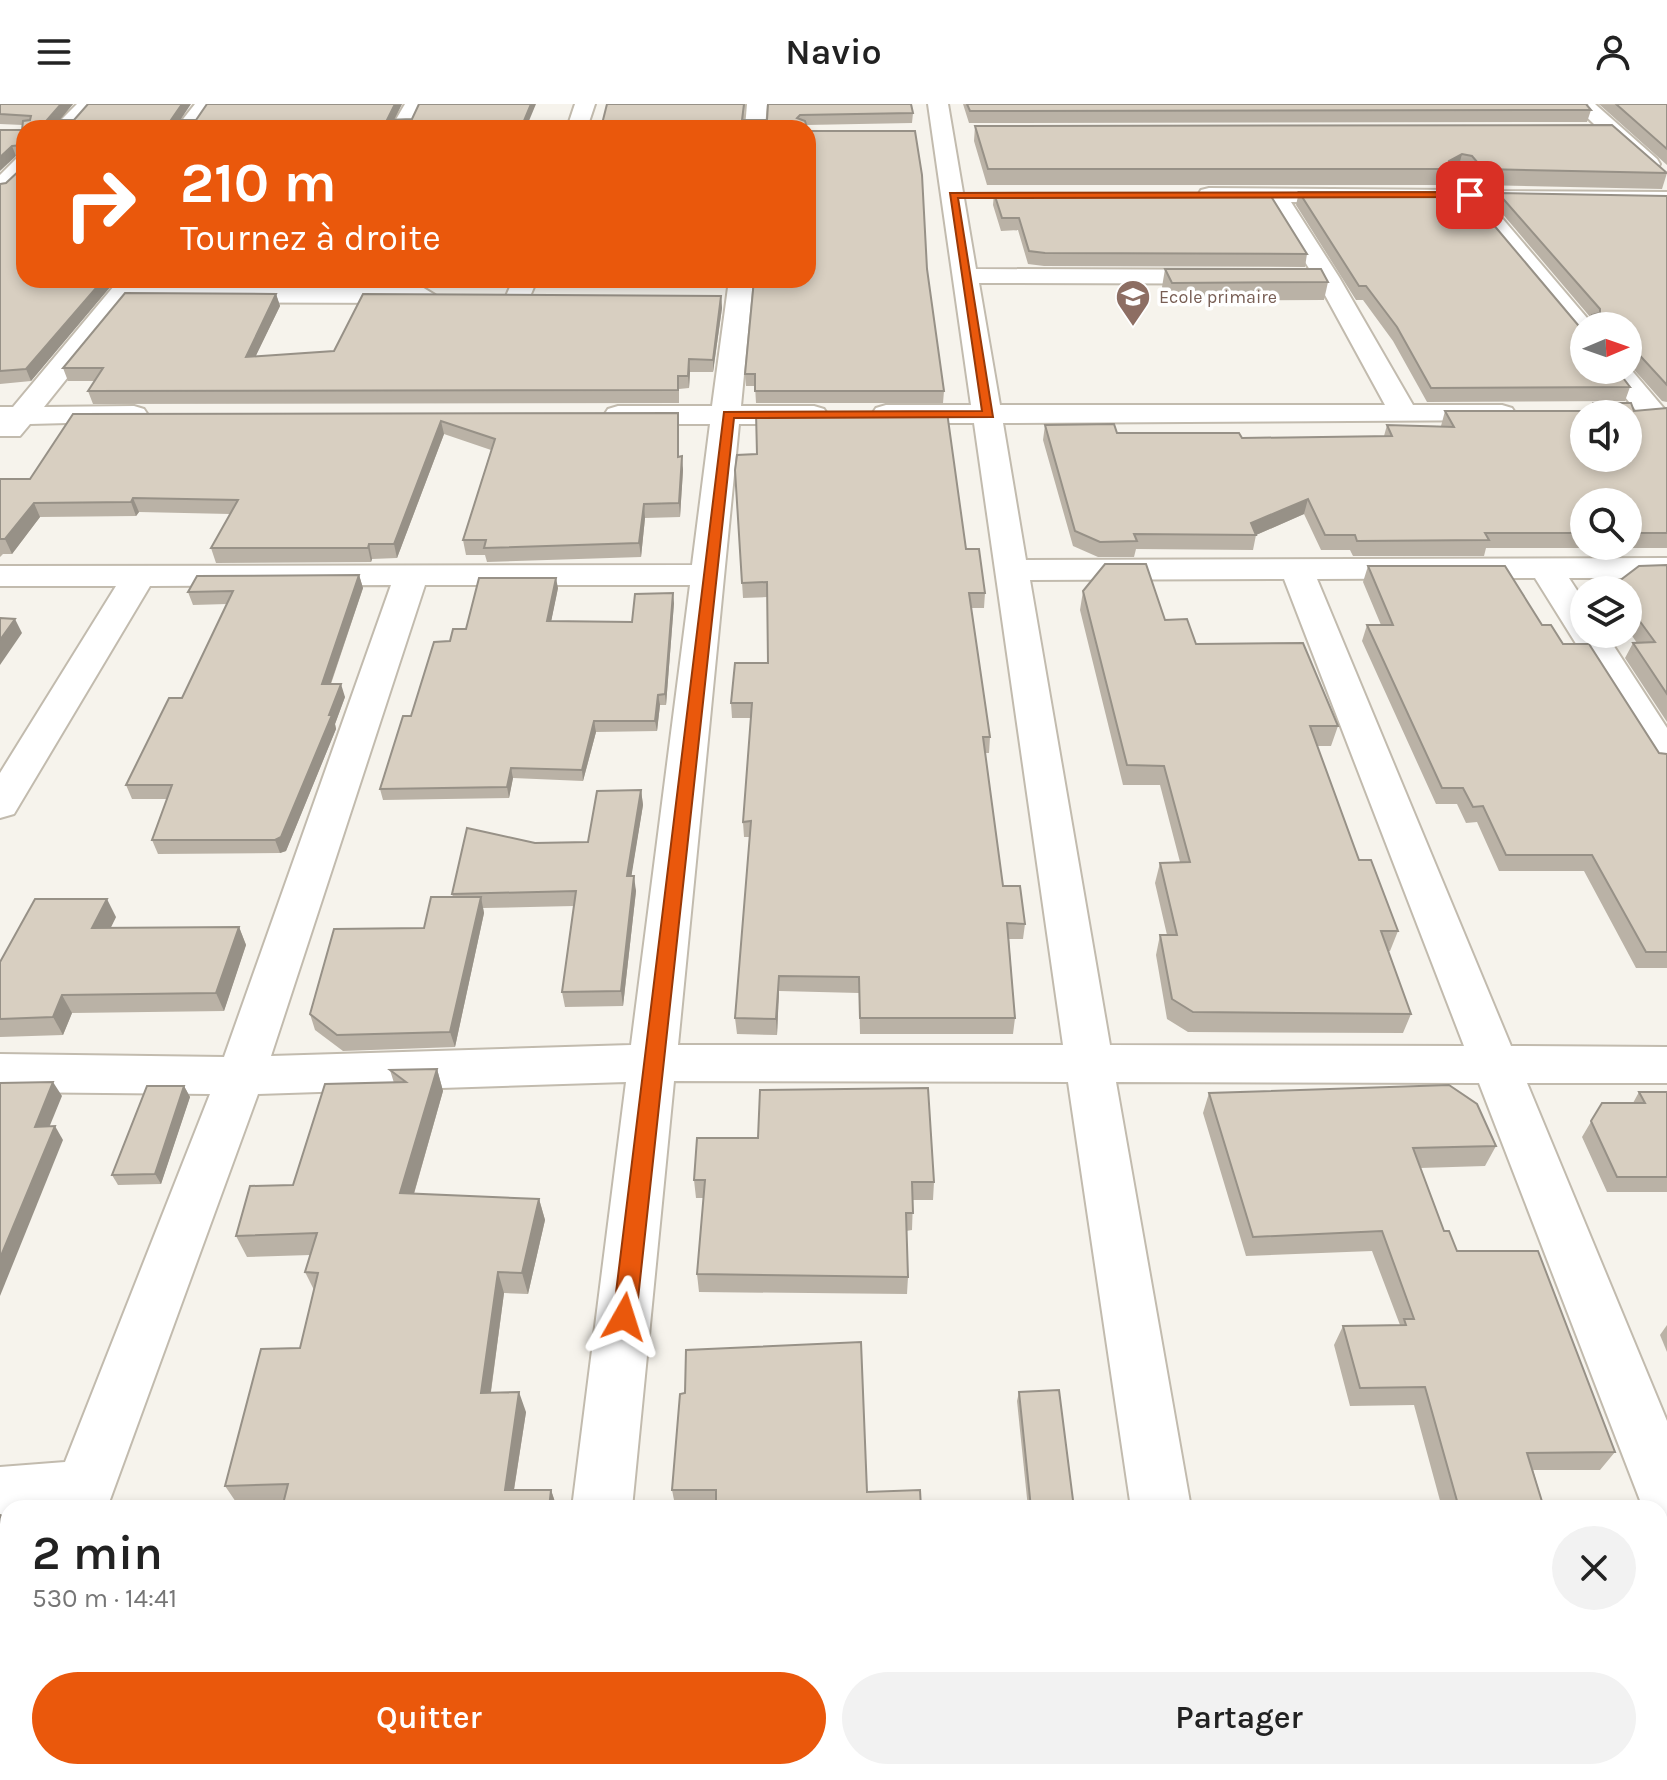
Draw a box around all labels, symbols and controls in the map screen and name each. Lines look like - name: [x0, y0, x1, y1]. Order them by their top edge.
- icon: menu: [32, 30, 76, 74]
- icon: person: [1591, 30, 1635, 74]
- text: Navio: [785, 31, 882, 73]
- text: 210 m: [180, 150, 337, 215]
- icon: right: [48, 152, 152, 256]
- pin: [1436, 161, 1504, 229]
- icon: arrive: [1448, 173, 1492, 217]
- text: Tournez à droite: [180, 217, 441, 259]
- school or university icon: Ecole primaire: [1114, 278, 1152, 328]
- place label: Ecole primaire: [1159, 286, 1277, 308]
- north arrow: [1570, 312, 1642, 384]
- map controls: [1570, 312, 1642, 648]
- button: sound: [1570, 400, 1642, 472]
- button: search: [1570, 488, 1642, 560]
- button: layers: [1570, 576, 1642, 648]
- position arrow: [582, 1275, 666, 1359]
- text: 2 min: [32, 1525, 163, 1581]
- button: close: [1552, 1526, 1636, 1610]
- text: 530 m · 14:41: [32, 1583, 177, 1614]
- button: Quitter: [32, 1672, 826, 1764]
- button: Partager: [842, 1672, 1636, 1764]

